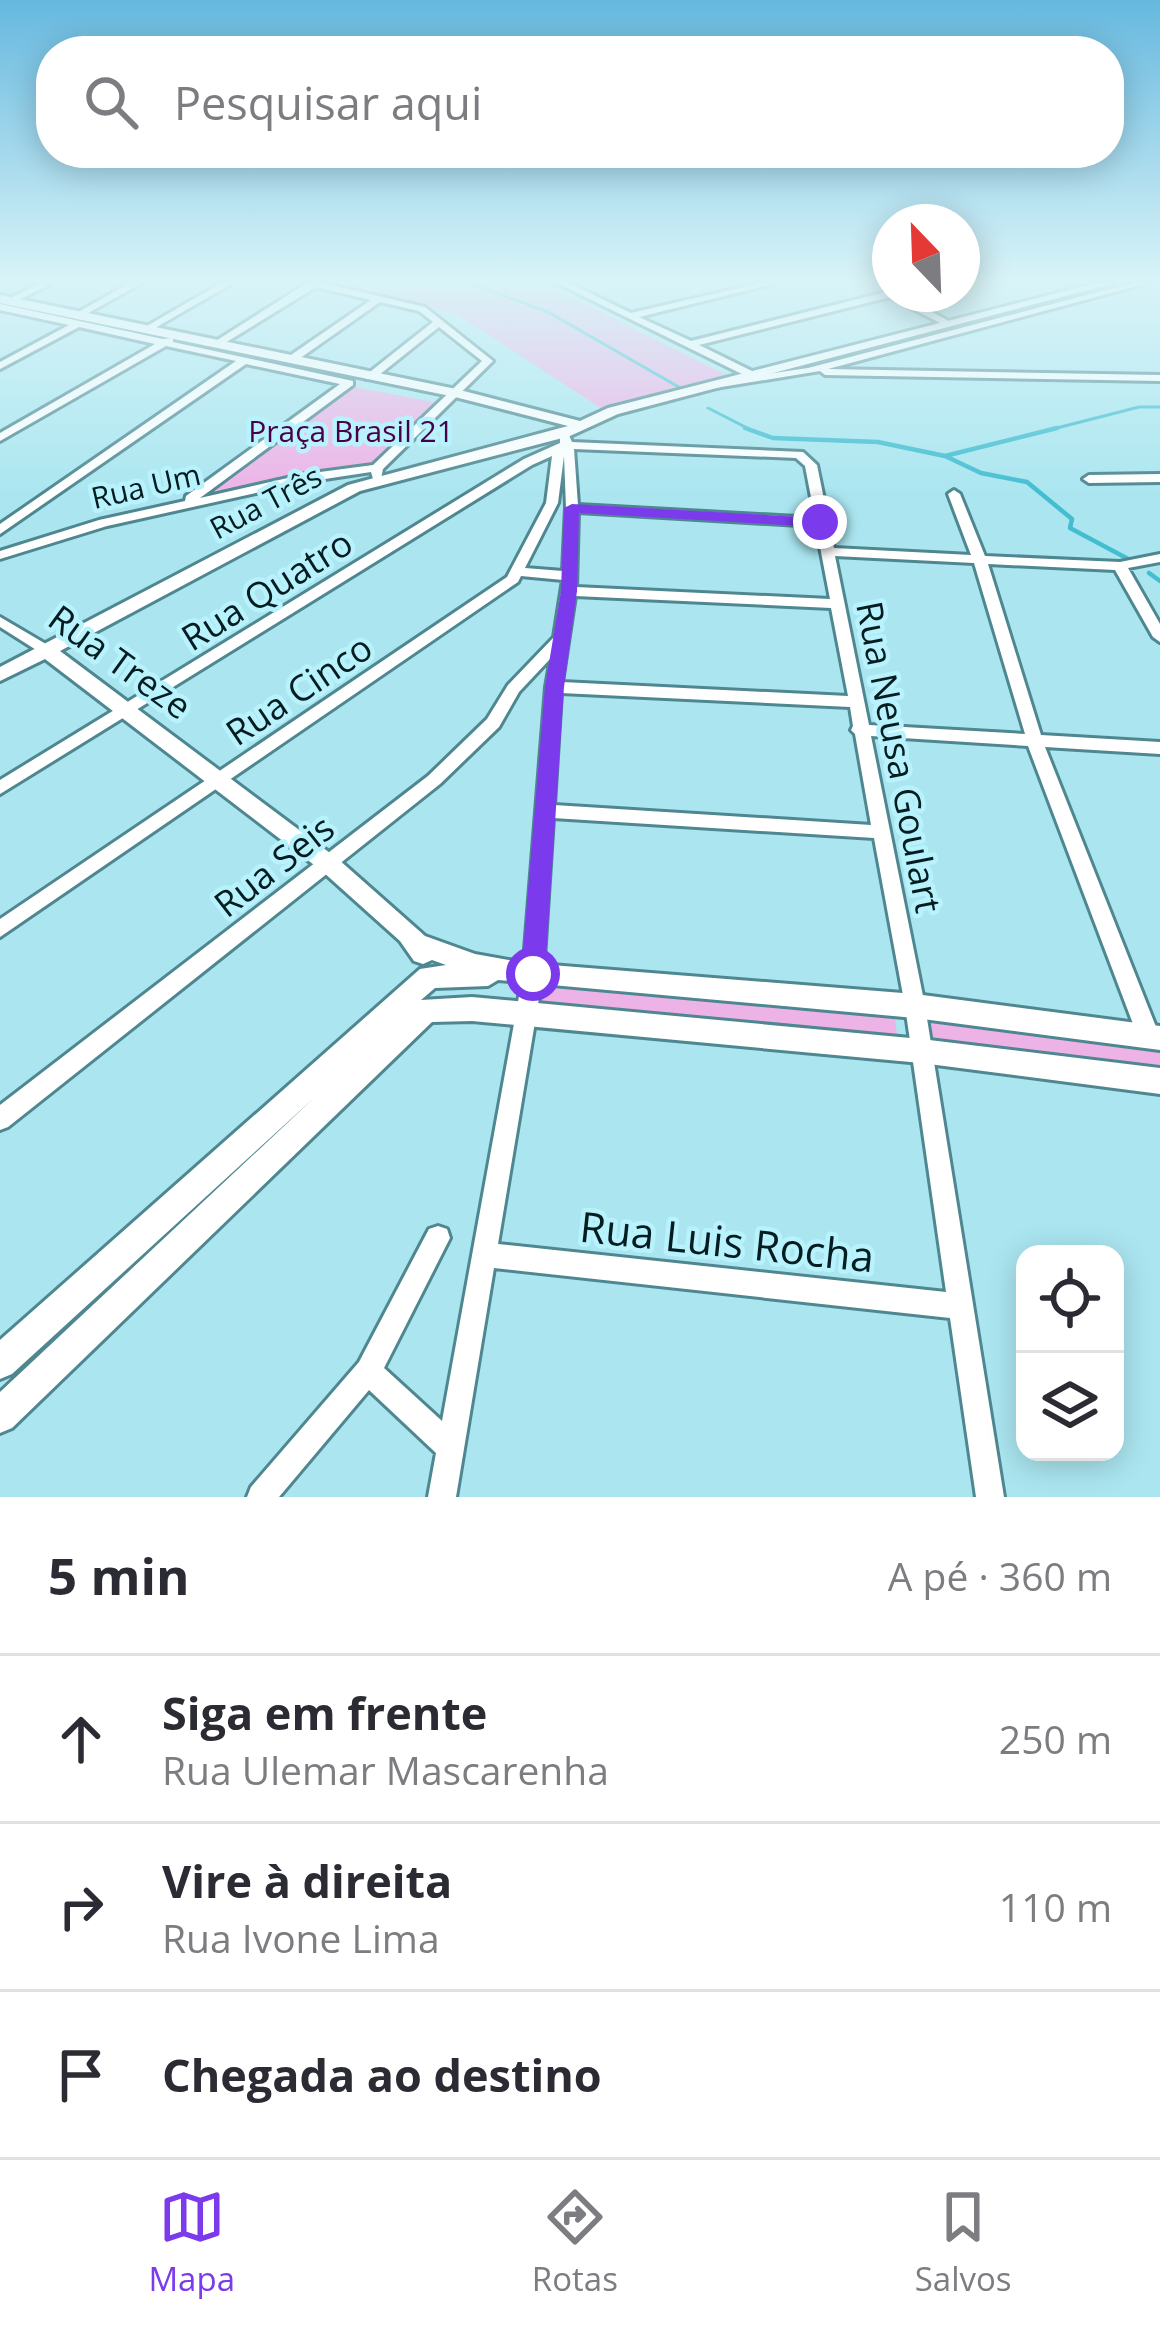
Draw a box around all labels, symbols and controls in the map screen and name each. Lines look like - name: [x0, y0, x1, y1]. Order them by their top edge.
- search box: [36, 36, 1124, 168]
- icon: search: [78, 69, 144, 135]
- text: Pesquisar aqui: [174, 72, 482, 133]
- north arrow: [872, 204, 980, 312]
- park label: Praça Brasil 21: [248, 410, 454, 451]
- street label: Rua Um: [87, 453, 204, 518]
- street label: Rua Três: [202, 455, 328, 548]
- route end: [793, 495, 847, 549]
- street label: Rua Quatro: [172, 518, 362, 661]
- street label: Rua Treze: [39, 593, 202, 730]
- street label: Rua Neusa Goulart: [845, 597, 954, 917]
- street label: Rua Cinco: [216, 623, 381, 756]
- street label: Rua Seis: [204, 803, 344, 928]
- route start: [506, 947, 560, 1001]
- street label: Rua Luis Rocha: [577, 1197, 877, 1284]
- map controls: [1016, 1245, 1124, 1461]
- button: locate: [1016, 1245, 1124, 1353]
- button: layers: [1016, 1353, 1124, 1461]
- text: 5 min: [48, 1540, 190, 1610]
- text: A pé · 360 m: [888, 1549, 1112, 1602]
- text: Siga em frente: [162, 1682, 487, 1743]
- icon: ahead: [48, 1706, 114, 1772]
- text: 250 m: [999, 1712, 1112, 1765]
- text: Rua Ulemar Mascarenha: [162, 1743, 609, 1796]
- text: Vire à direita: [162, 1850, 452, 1911]
- icon: right: [48, 1874, 114, 1940]
- text: 110 m: [999, 1880, 1112, 1933]
- text: Rua Ivone Lima: [162, 1911, 440, 1964]
- icon: arrive: [48, 2042, 114, 2108]
- text: Chegada ao destino: [162, 2044, 602, 2105]
- tab: Mapa: [148, 2184, 235, 2301]
- tab: Rotas: [532, 2184, 618, 2301]
- tab: Salvos: [915, 2184, 1012, 2301]

